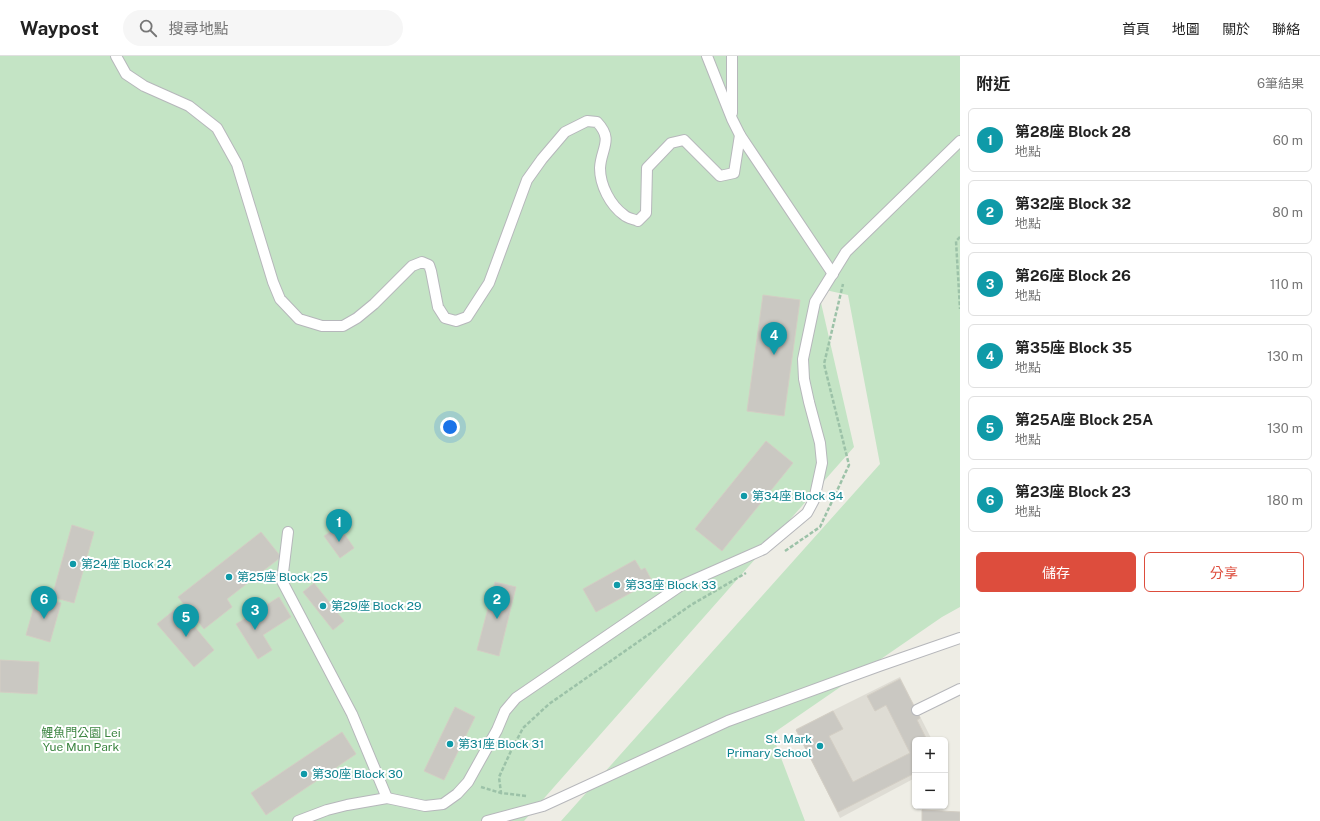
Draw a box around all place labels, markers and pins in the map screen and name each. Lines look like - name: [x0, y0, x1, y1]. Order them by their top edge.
- pin: 4: [761, 322, 787, 355]
- place label: 第34座 Block 34: [752, 489, 844, 503]
- marker: 第34座 Block 34: [739, 491, 749, 501]
- pin: 1: [326, 509, 352, 542]
- place label: 第24座 Block 24: [81, 557, 172, 571]
- marker: 第24座 Block 24: [68, 559, 78, 569]
- place label: 第25座 Block 25: [237, 570, 328, 584]
- marker: 第25座 Block 25: [224, 572, 234, 582]
- place label: 第33座 Block 33: [625, 578, 716, 592]
- marker: 第33座 Block 33: [612, 580, 622, 590]
- pin: 6: [31, 586, 57, 619]
- pin: 2: [484, 586, 510, 619]
- pin: 3: [242, 597, 268, 630]
- place label: 第29座 Block 29: [331, 599, 421, 613]
- marker: 第29座 Block 29: [318, 601, 328, 611]
- pin: 5: [173, 604, 199, 637]
- place label: St. Mark Primary School: [727, 732, 812, 760]
- place label: 第31座 Block 31: [458, 737, 544, 751]
- marker: 第31座 Block 31: [445, 739, 455, 749]
- marker: St. Mark Primary School: [815, 741, 825, 751]
- place label: 第30座 Block 30: [312, 767, 403, 781]
- marker: 第30座 Block 30: [299, 769, 309, 779]

